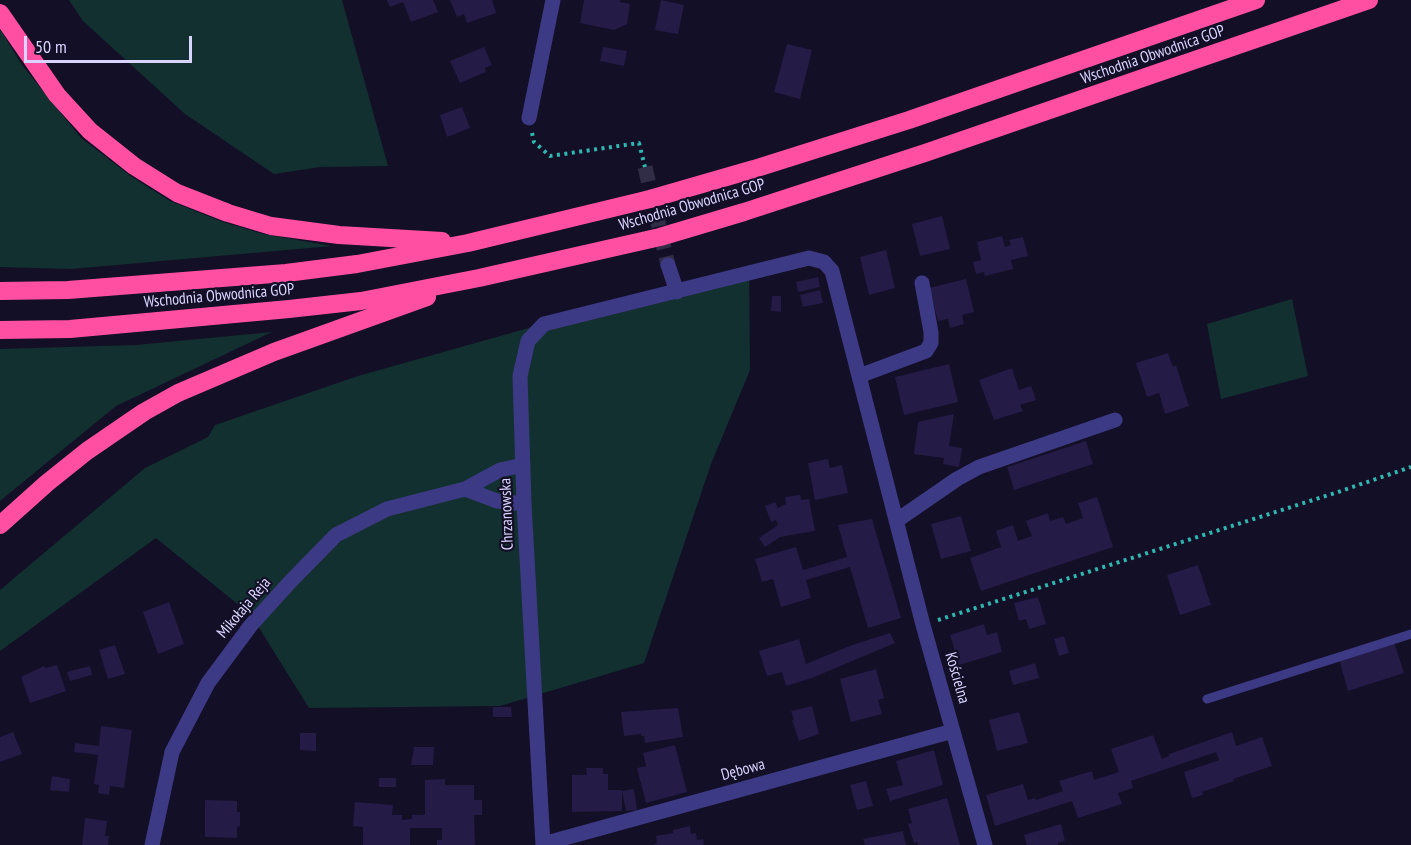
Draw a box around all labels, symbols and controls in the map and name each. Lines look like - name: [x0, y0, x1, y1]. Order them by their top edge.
- street label: Wschodnia Obwodnica GOP: [1078, 21, 1228, 89]
- scale bar: [27, 24, 195, 62]
- text: 50 m: [35, 35, 67, 58]
- street label: Wschodnia Obwodnica GOP: [617, 175, 767, 235]
- street label: Wschodnia Obwodnica GOP: [143, 280, 295, 312]
- street label: Chrzanowska: [496, 478, 518, 550]
- street label: Mikołaja Reja: [213, 574, 275, 642]
- street label: Kościelna: [941, 650, 973, 706]
- street label: Dębowa: [719, 755, 767, 785]

